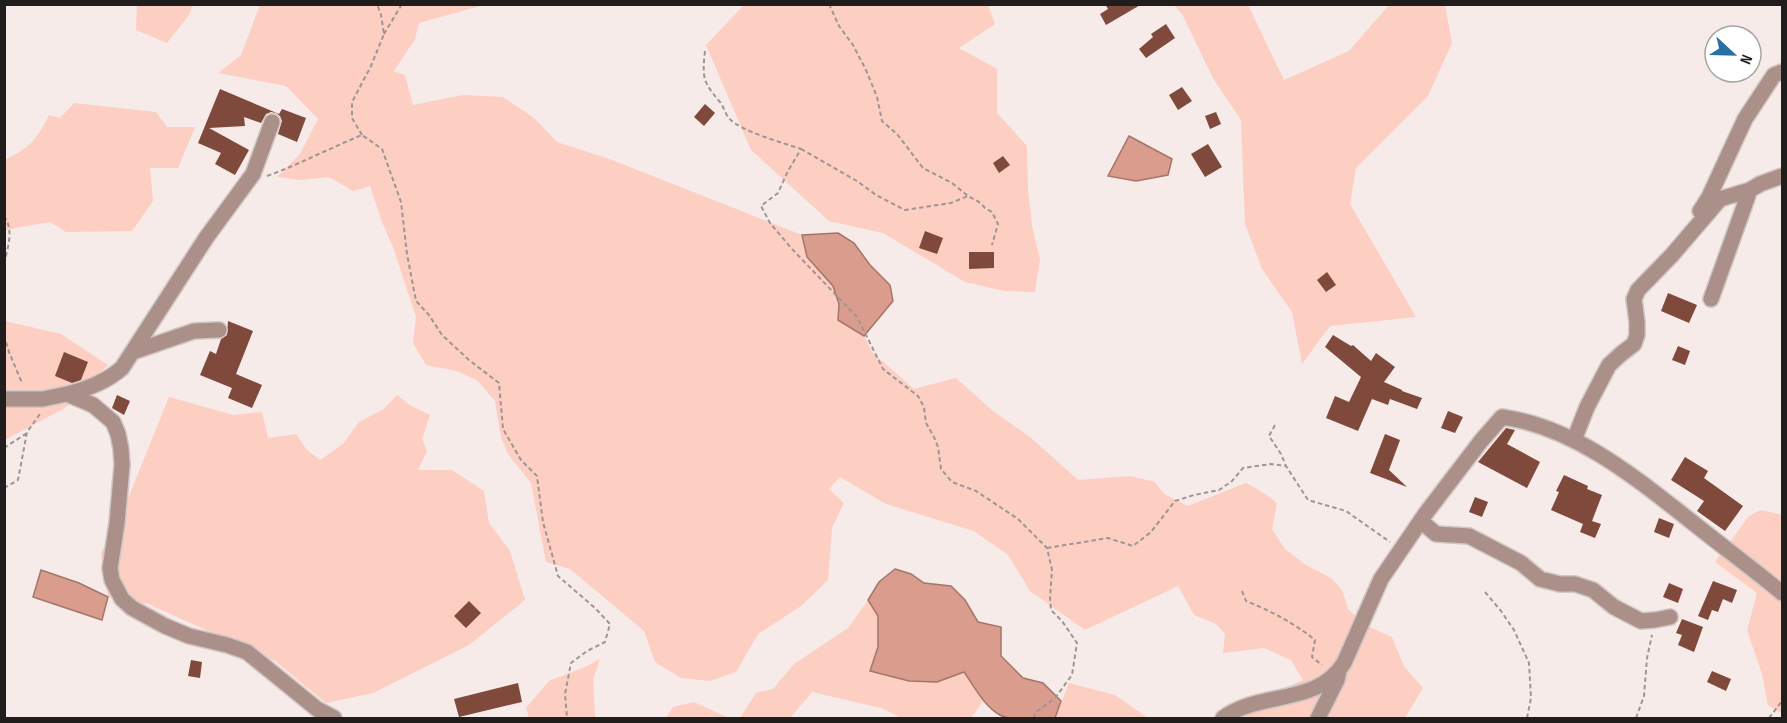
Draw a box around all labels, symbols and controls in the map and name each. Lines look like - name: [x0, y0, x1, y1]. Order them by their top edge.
- north arrow: [1703, 24, 1763, 84]
- text: N: [1735, 52, 1756, 67]

